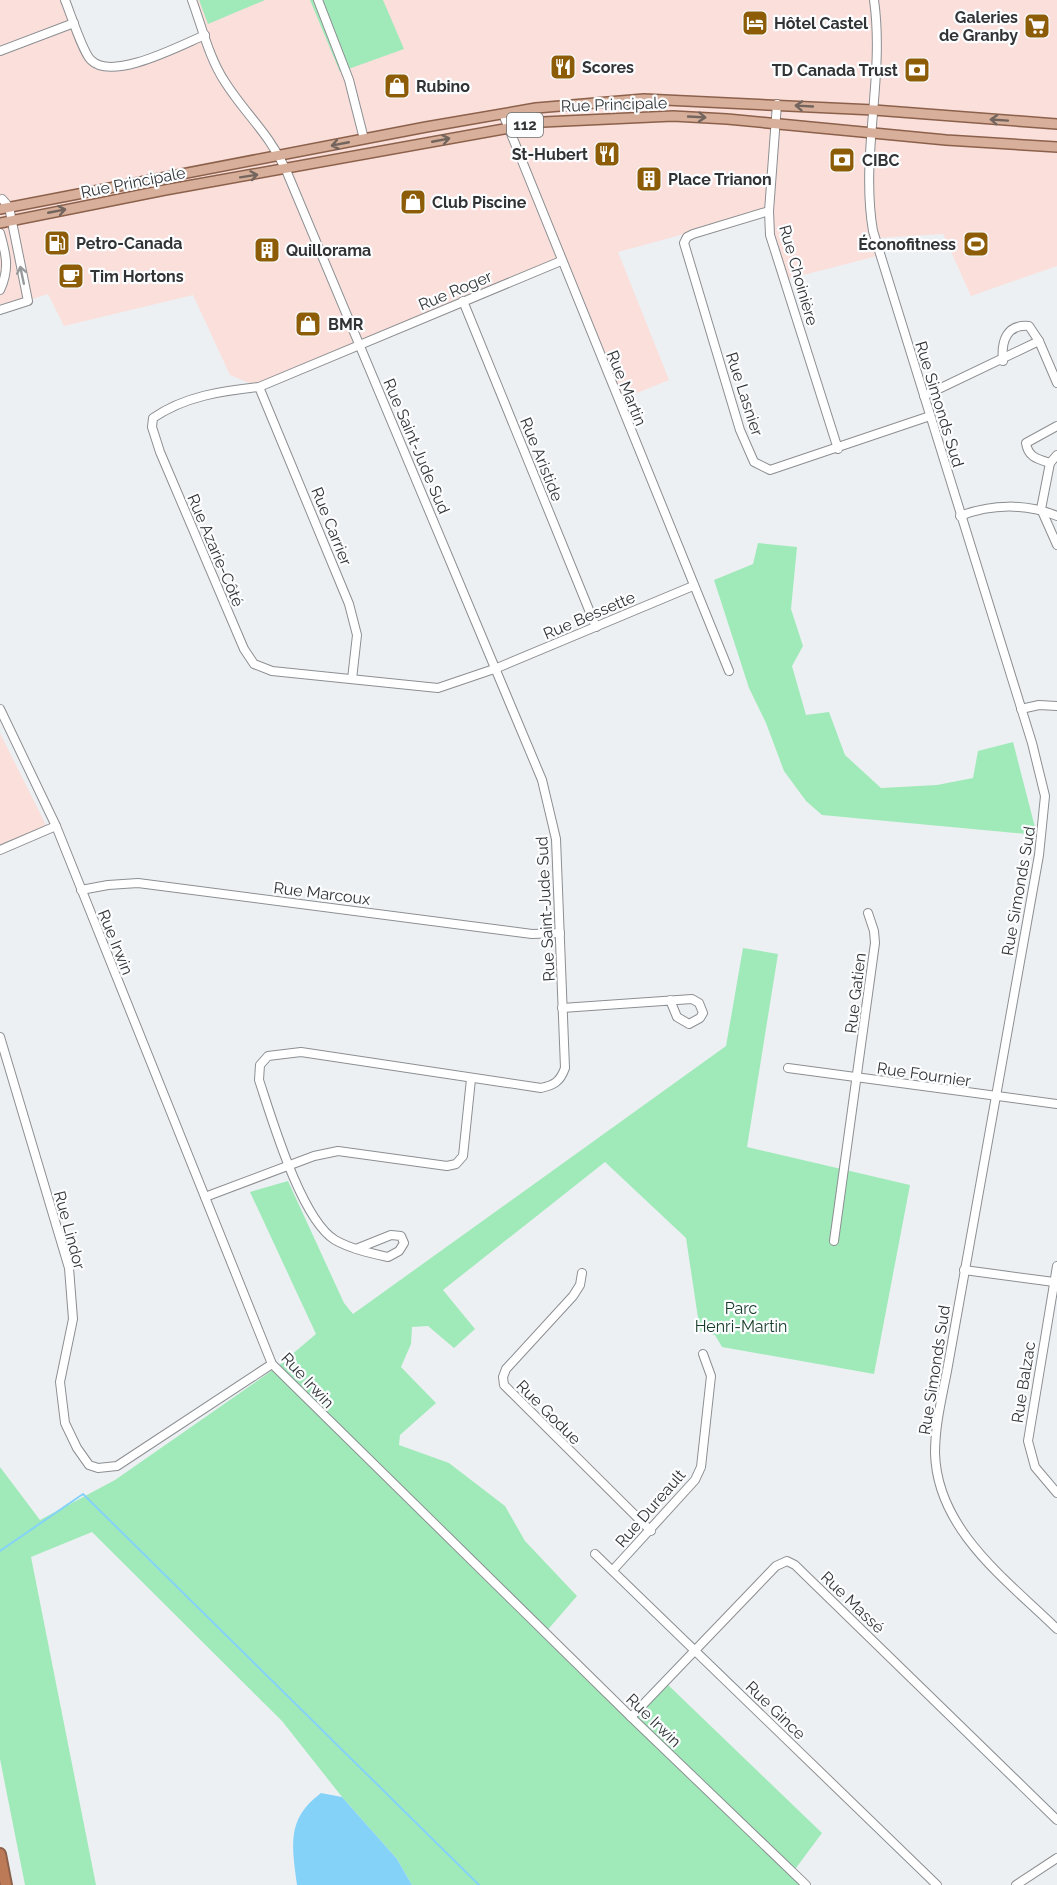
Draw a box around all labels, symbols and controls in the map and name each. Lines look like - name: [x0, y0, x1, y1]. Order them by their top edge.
- hotel icon: Hôtel Castel: [740, 8, 770, 38]
- place label: Galeries de Granby: [939, 8, 1018, 45]
- supermarket icon: Galeries de Granby: [1022, 11, 1052, 41]
- place label: Hôtel Castel: [774, 14, 869, 33]
- restaurant icon: Scores: [548, 52, 578, 82]
- bank icon: TD Canada Trust: [902, 55, 932, 85]
- place label: Scores: [582, 58, 634, 77]
- place label: TD Canada Trust: [772, 61, 898, 80]
- shop icon: Rubino: [382, 71, 412, 101]
- place label: Rubino: [416, 77, 470, 96]
- street label: Rue Principale: [561, 93, 667, 116]
- one-way arrow: [795, 100, 815, 111]
- one-way arrow: [687, 112, 706, 123]
- road number: 112: [507, 113, 543, 137]
- one-way arrow: [989, 114, 1009, 125]
- one-way arrow: [430, 134, 450, 145]
- one-way arrow: [331, 139, 350, 150]
- restaurant icon: St-Hubert: [592, 139, 622, 169]
- place label: St-Hubert: [512, 145, 588, 164]
- bank icon: CIBC: [827, 145, 857, 175]
- place label: CIBC: [862, 151, 899, 170]
- street label: Rue Principale: [79, 163, 187, 202]
- building icon: Place Trianon: [634, 164, 664, 194]
- one-way arrow: [239, 170, 258, 181]
- place label: Place Trianon: [668, 170, 772, 189]
- shop icon: Club Piscine: [398, 187, 428, 217]
- place label: Club Piscine: [432, 193, 527, 212]
- one-way arrow: [48, 205, 67, 217]
- street label: Rue Choinière: [775, 223, 822, 328]
- fuel station icon: Petro-Canada: [42, 228, 72, 258]
- sports icon: Éconofitness: [961, 229, 991, 259]
- place label: Petro-Canada: [76, 234, 182, 253]
- place label: Éconofitness: [858, 234, 956, 254]
- building icon: Quillorama: [252, 235, 282, 265]
- place label: Quillorama: [286, 241, 371, 260]
- cafe icon: Tim Hortons: [56, 261, 86, 291]
- one-way arrow: [16, 266, 28, 285]
- street label: Rue Roger: [416, 266, 495, 314]
- place label: Tim Hortons: [90, 267, 184, 286]
- shop icon: BMR: [293, 309, 323, 339]
- place label: BMR: [328, 315, 364, 334]
- street label: Rue Simonds Sud: [911, 339, 968, 470]
- street label: Rue Martin: [603, 348, 650, 429]
- street label: Rue Lasnier: [722, 350, 767, 439]
- street label: Rue Saint-Jude Sud: [379, 376, 454, 517]
- street label: Rue Aristide: [516, 415, 567, 504]
- street label: Rue Carrier: [307, 484, 356, 568]
- street label: Rue Azarie-Côté: [183, 491, 248, 609]
- street label: Rue Bessette: [540, 588, 638, 643]
- street label: Rue Simonds Sud: [998, 825, 1039, 957]
- street label: Rue Saint-Jude Sud: [532, 836, 559, 982]
- street label: Rue Marcoux: [273, 878, 371, 909]
- street label: Rue Irwin: [94, 907, 137, 978]
- street label: Rue Gatien: [841, 952, 870, 1034]
- street label: Rue Fournier: [876, 1058, 973, 1091]
- street label: Rue Lindor: [50, 1189, 89, 1272]
- park label: Parc Henri-Martin: [695, 1299, 787, 1336]
- street label: Rue Simonds Sud: [915, 1304, 954, 1436]
- street label: Rue Balzac: [1008, 1340, 1039, 1424]
- street label: Rue Irwin: [277, 1349, 338, 1412]
- street label: Rue Godue: [513, 1376, 585, 1448]
- street label: Rue Dureault: [611, 1465, 690, 1551]
- street label: Rue Massé: [817, 1567, 888, 1637]
- street label: Rue Gince: [742, 1677, 809, 1743]
- street label: Rue Irwin: [622, 1690, 685, 1751]

